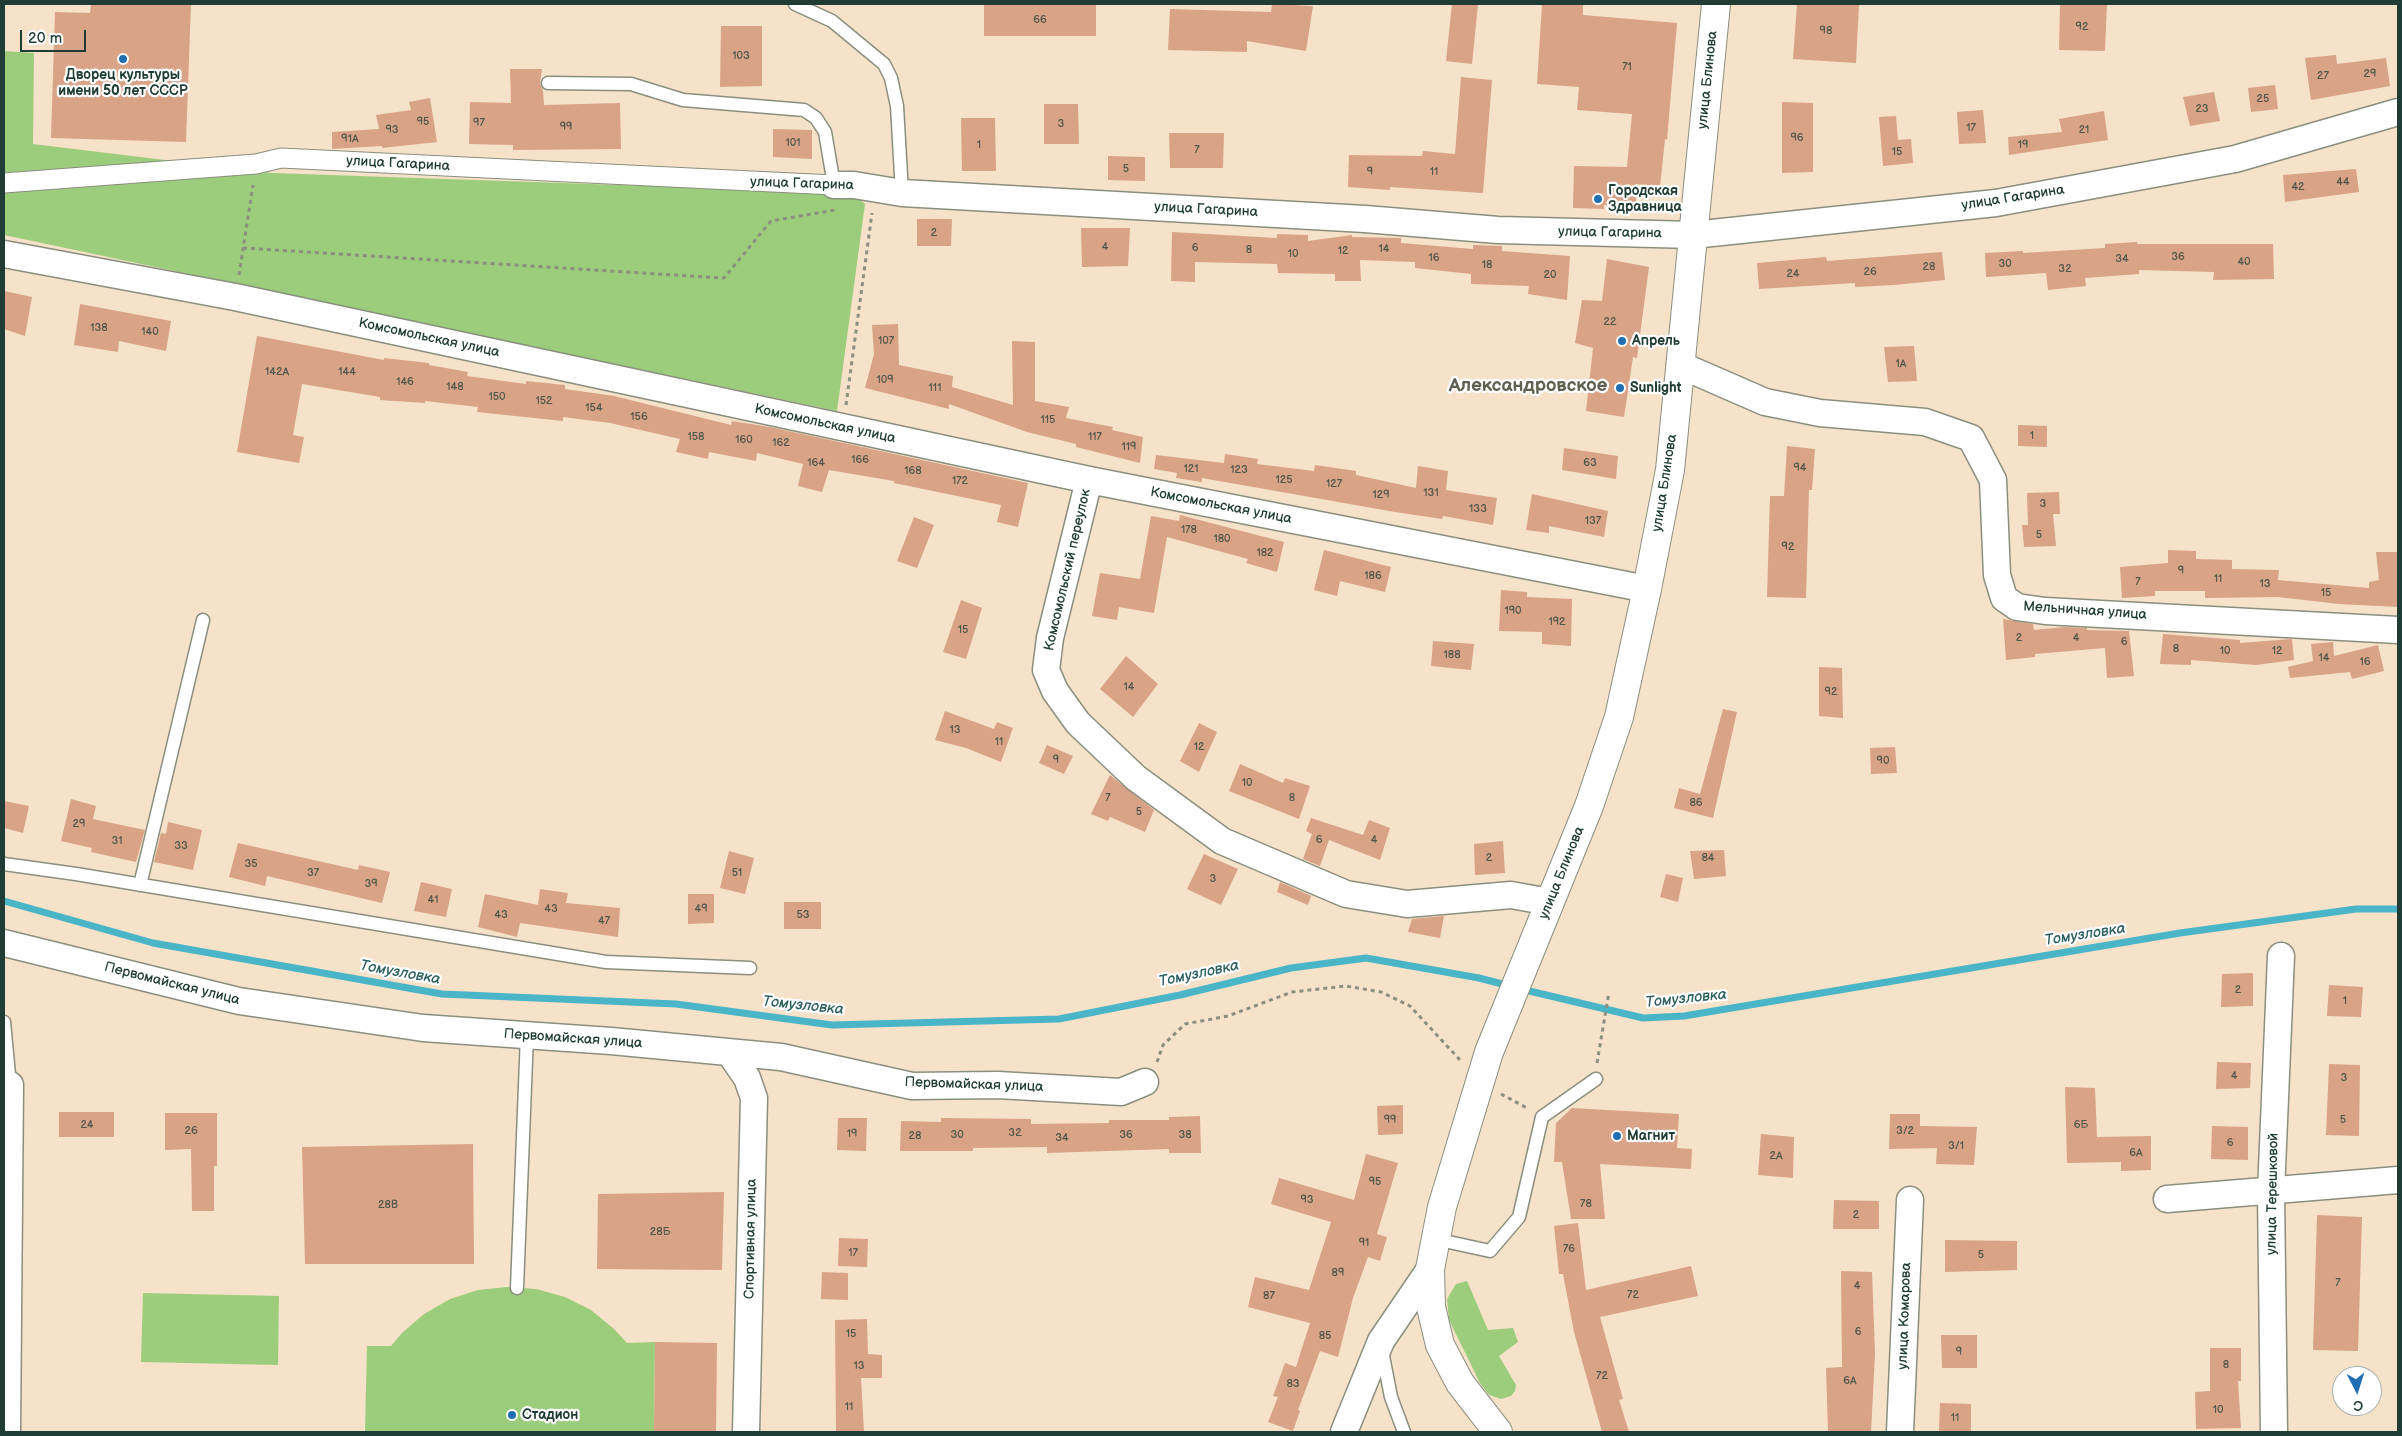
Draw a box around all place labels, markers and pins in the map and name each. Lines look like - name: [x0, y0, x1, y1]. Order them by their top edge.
- marker: Дворец культуры имени 50 лет СССР: [117, 53, 129, 65]
- place label: Дворец культуры имени 50 лет СССР: [58, 67, 188, 100]
- place label: Городская Здравница: [1608, 183, 1682, 216]
- marker: Городская Здравница: [1592, 193, 1604, 205]
- place label: Апрель: [1632, 333, 1680, 349]
- marker: Апрель: [1616, 335, 1628, 347]
- place label: Sunlight: [1630, 380, 1681, 396]
- marker: Sunlight: [1614, 382, 1626, 394]
- place label: Магнит: [1627, 1128, 1675, 1144]
- marker: Магнит: [1611, 1130, 1623, 1142]
- place label: Стадион: [522, 1407, 578, 1423]
- marker: Стадион: [506, 1409, 518, 1421]

